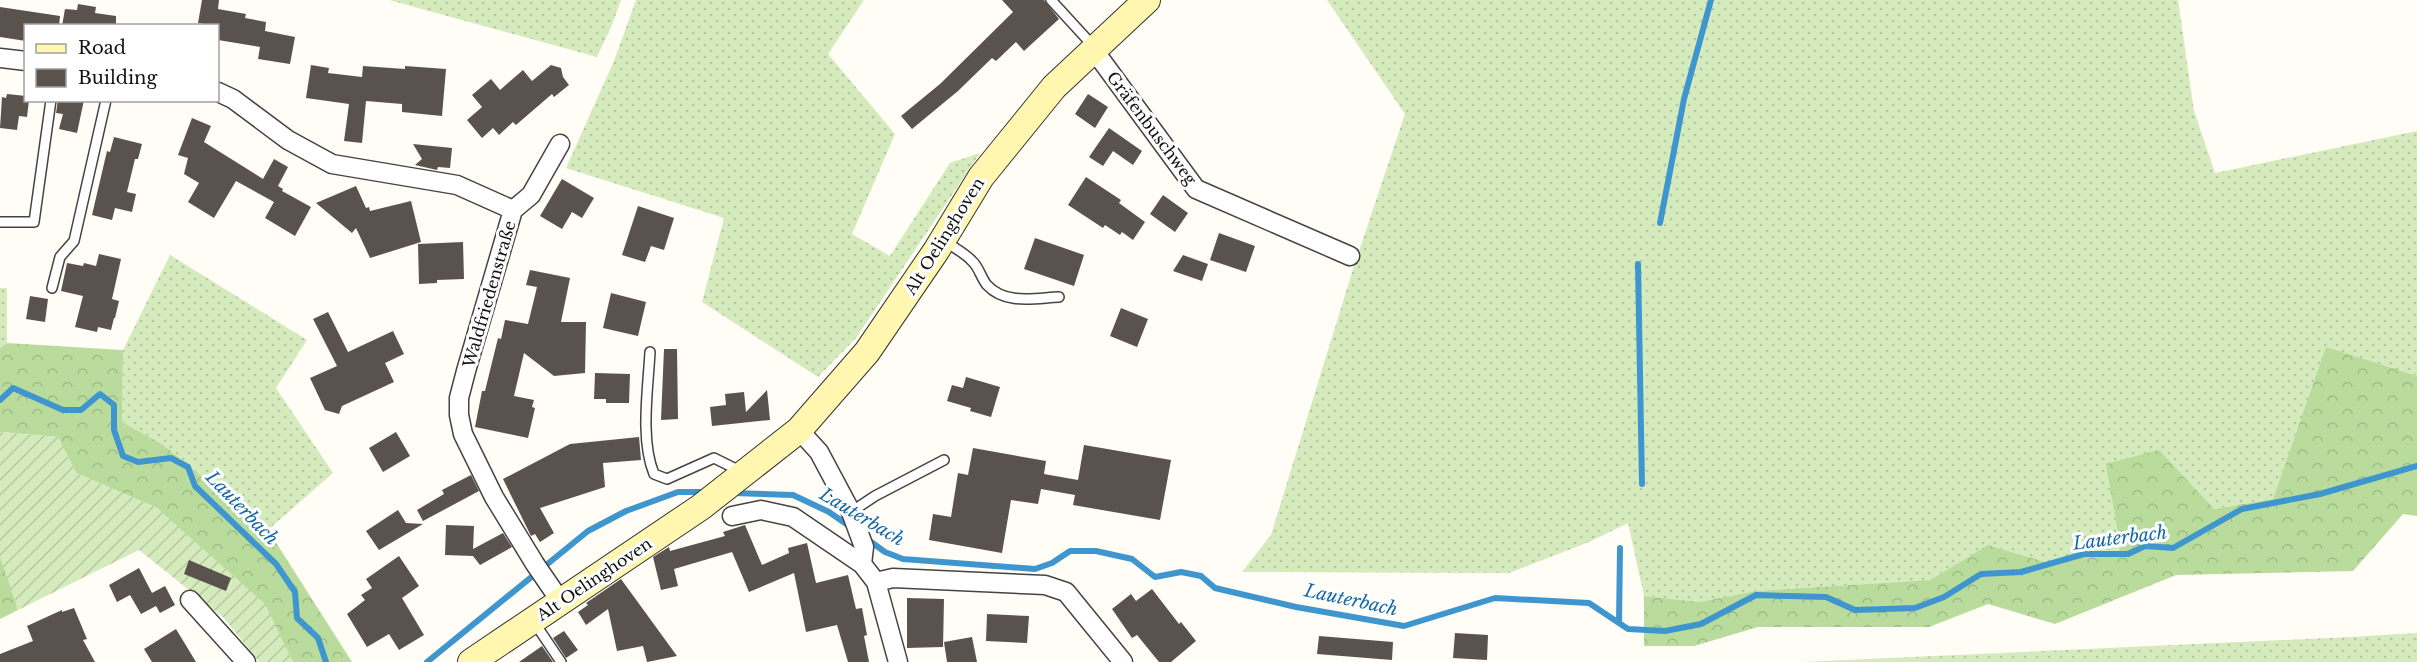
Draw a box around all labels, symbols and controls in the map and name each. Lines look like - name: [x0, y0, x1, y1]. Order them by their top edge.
- legend: [24, 24, 219, 102]
- text: Road: [78, 37, 126, 59]
- text: Building: [78, 67, 157, 89]
- street label: Gräfenbuschweg: [1103, 67, 1201, 189]
- street label: Alt Oelinghoven: [899, 174, 988, 299]
- street label: Waldfriedenstraße: [458, 218, 520, 371]
- water label: Lauterbach: [201, 466, 283, 550]
- water label: Lauterbach: [815, 483, 908, 551]
- water label: Lauterbach: [2071, 521, 2168, 555]
- street label: Alt Oelinghoven: [532, 533, 655, 625]
- water label: Lauterbach: [1301, 579, 1400, 621]

